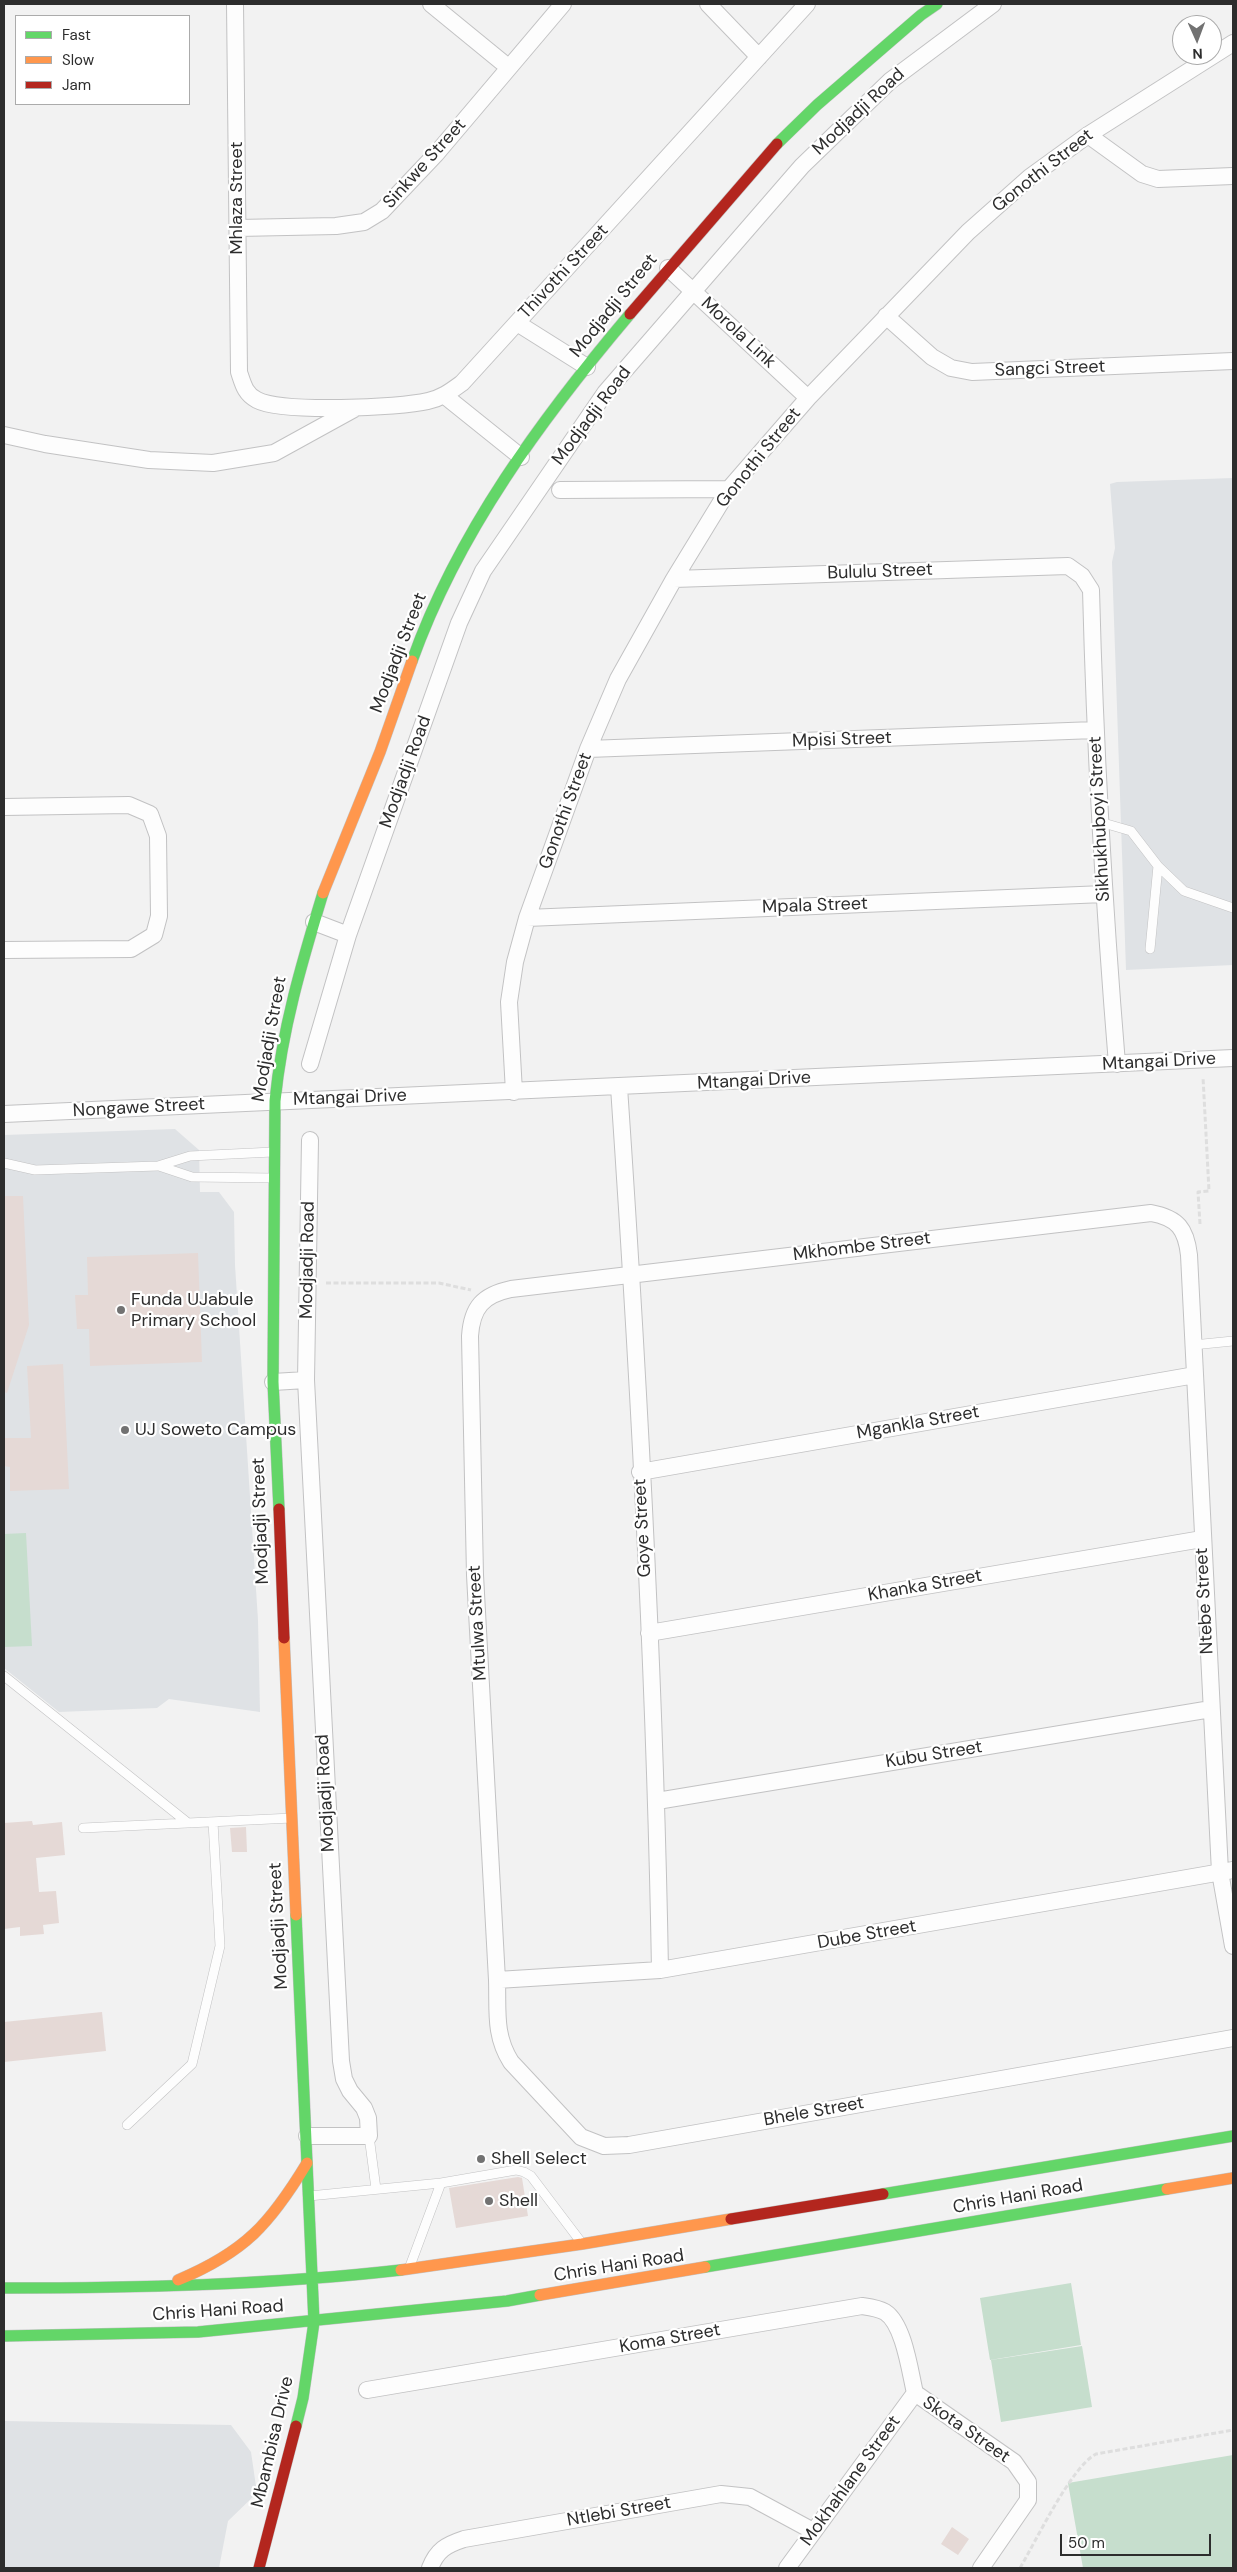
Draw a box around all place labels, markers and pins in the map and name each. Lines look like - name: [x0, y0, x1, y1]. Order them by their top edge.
- place label: Funda UJabule Primary School: [131, 1289, 256, 1332]
- marker: Funda UJabule Primary School: [115, 1304, 127, 1316]
- place label: UJ Soweto Campus: [135, 1419, 296, 1441]
- marker: UJ Soweto Campus: [119, 1424, 131, 1436]
- place label: Shell Select: [491, 2148, 587, 2170]
- marker: Shell Select: [475, 2153, 487, 2165]
- place label: Shell: [499, 2190, 538, 2212]
- marker: Shell: [483, 2195, 495, 2207]

